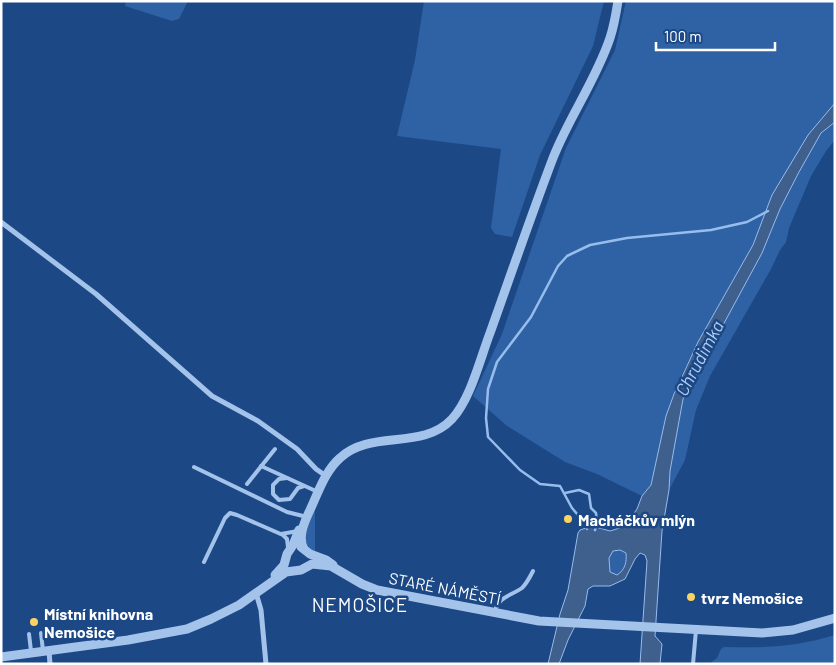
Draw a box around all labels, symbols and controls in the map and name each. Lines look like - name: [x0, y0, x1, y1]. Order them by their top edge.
- scale bar: [656, 20, 775, 52]
- text: 100 m: [664, 27, 702, 45]
- water label: Chrudimka: [670, 317, 728, 399]
- place label: Macháčkův mlýn: [578, 510, 695, 529]
- marker: Macháčkův mlýn: [562, 513, 574, 525]
- street label: STARÉ NÁMĚSTÍ: [387, 568, 503, 608]
- place label: tvrz Nemošice: [701, 588, 803, 607]
- marker: tvrz Nemošice: [685, 591, 697, 603]
- district label: NEMOŠICE: [312, 593, 408, 616]
- place label: Místní knihovna Nemošice: [44, 604, 153, 641]
- marker: Místní knihovna Nemošice: [28, 616, 40, 628]

